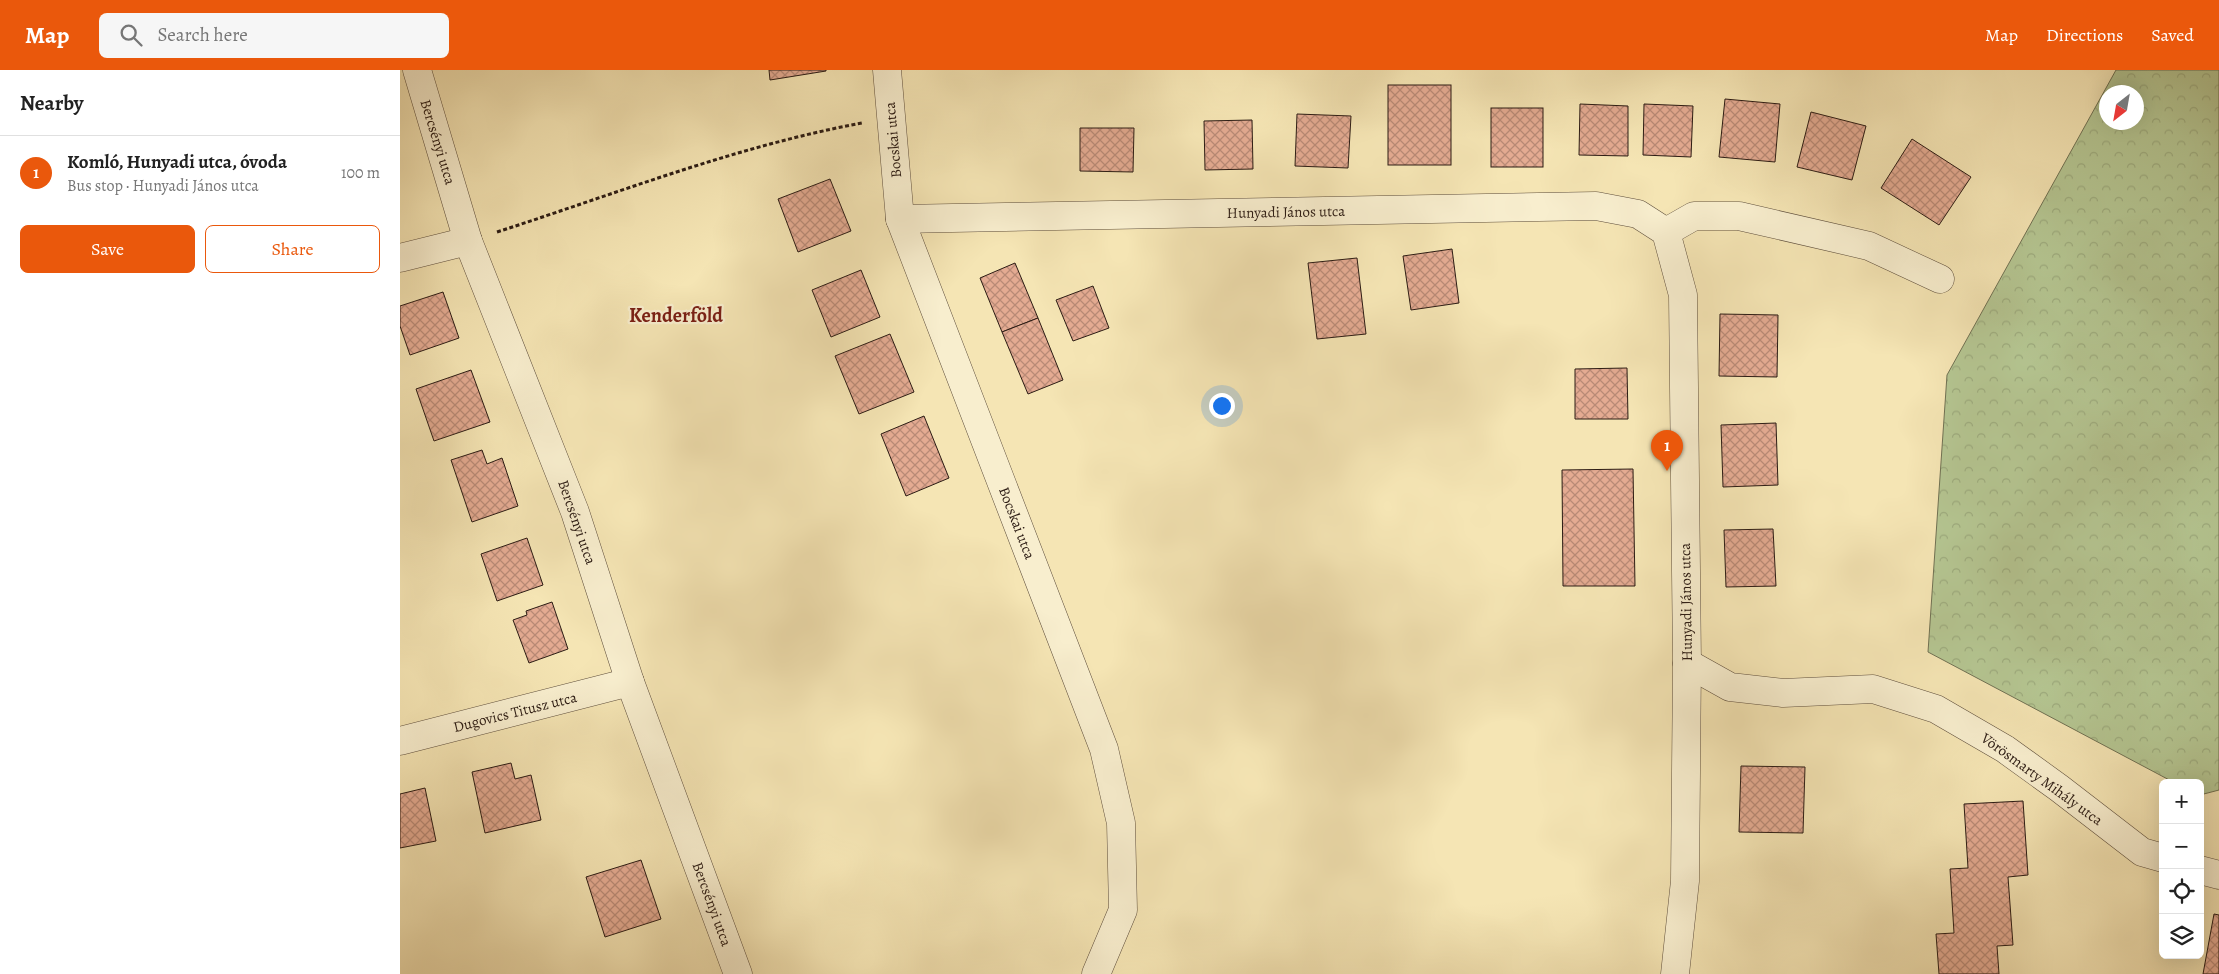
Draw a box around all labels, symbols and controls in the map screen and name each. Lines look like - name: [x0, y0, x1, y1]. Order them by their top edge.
- search box: [99, 13, 449, 58]
- text: Map: [25, 19, 69, 51]
- icon: search: [117, 21, 145, 49]
- text: Search here: [157, 22, 248, 48]
- text: Map: [1985, 23, 2018, 47]
- text: Directions: [2046, 23, 2123, 47]
- text: Saved: [2151, 23, 2194, 47]
- north arrow: [2099, 85, 2144, 130]
- text: Nearby: [20, 89, 83, 117]
- street label: Bercsényi utca: [416, 97, 460, 187]
- street label: Bocskai utca: [880, 101, 906, 179]
- text: Komló, Hunyadi utca, óvoda: [67, 149, 287, 175]
- text: 1: [33, 162, 39, 184]
- text: 100 m: [341, 162, 380, 184]
- text: Bus stop · Hunyadi János utca: [67, 175, 259, 197]
- street label: Hunyadi János utca: [1227, 201, 1345, 223]
- button: Save: [20, 225, 195, 273]
- button: Share: [205, 225, 380, 273]
- district label: Kenderföld: [629, 302, 723, 329]
- your location: [1209, 393, 1235, 419]
- pin: 1: [1651, 430, 1683, 471]
- street label: Bercsényi utca: [553, 477, 601, 567]
- street label: Bocskai utca: [994, 484, 1040, 562]
- street label: Hunyadi János utca: [1675, 543, 1697, 661]
- street label: Dugovics Titusz utca: [451, 687, 579, 737]
- street label: Vörösmarty Mihály utca: [1976, 727, 2107, 830]
- map controls: [2159, 779, 2204, 959]
- button: +: [2159, 779, 2204, 824]
- button: −: [2159, 824, 2204, 869]
- street label: Bercsényi utca: [687, 859, 737, 949]
- button: locate: [2159, 869, 2204, 914]
- button: layers: [2159, 914, 2204, 959]

